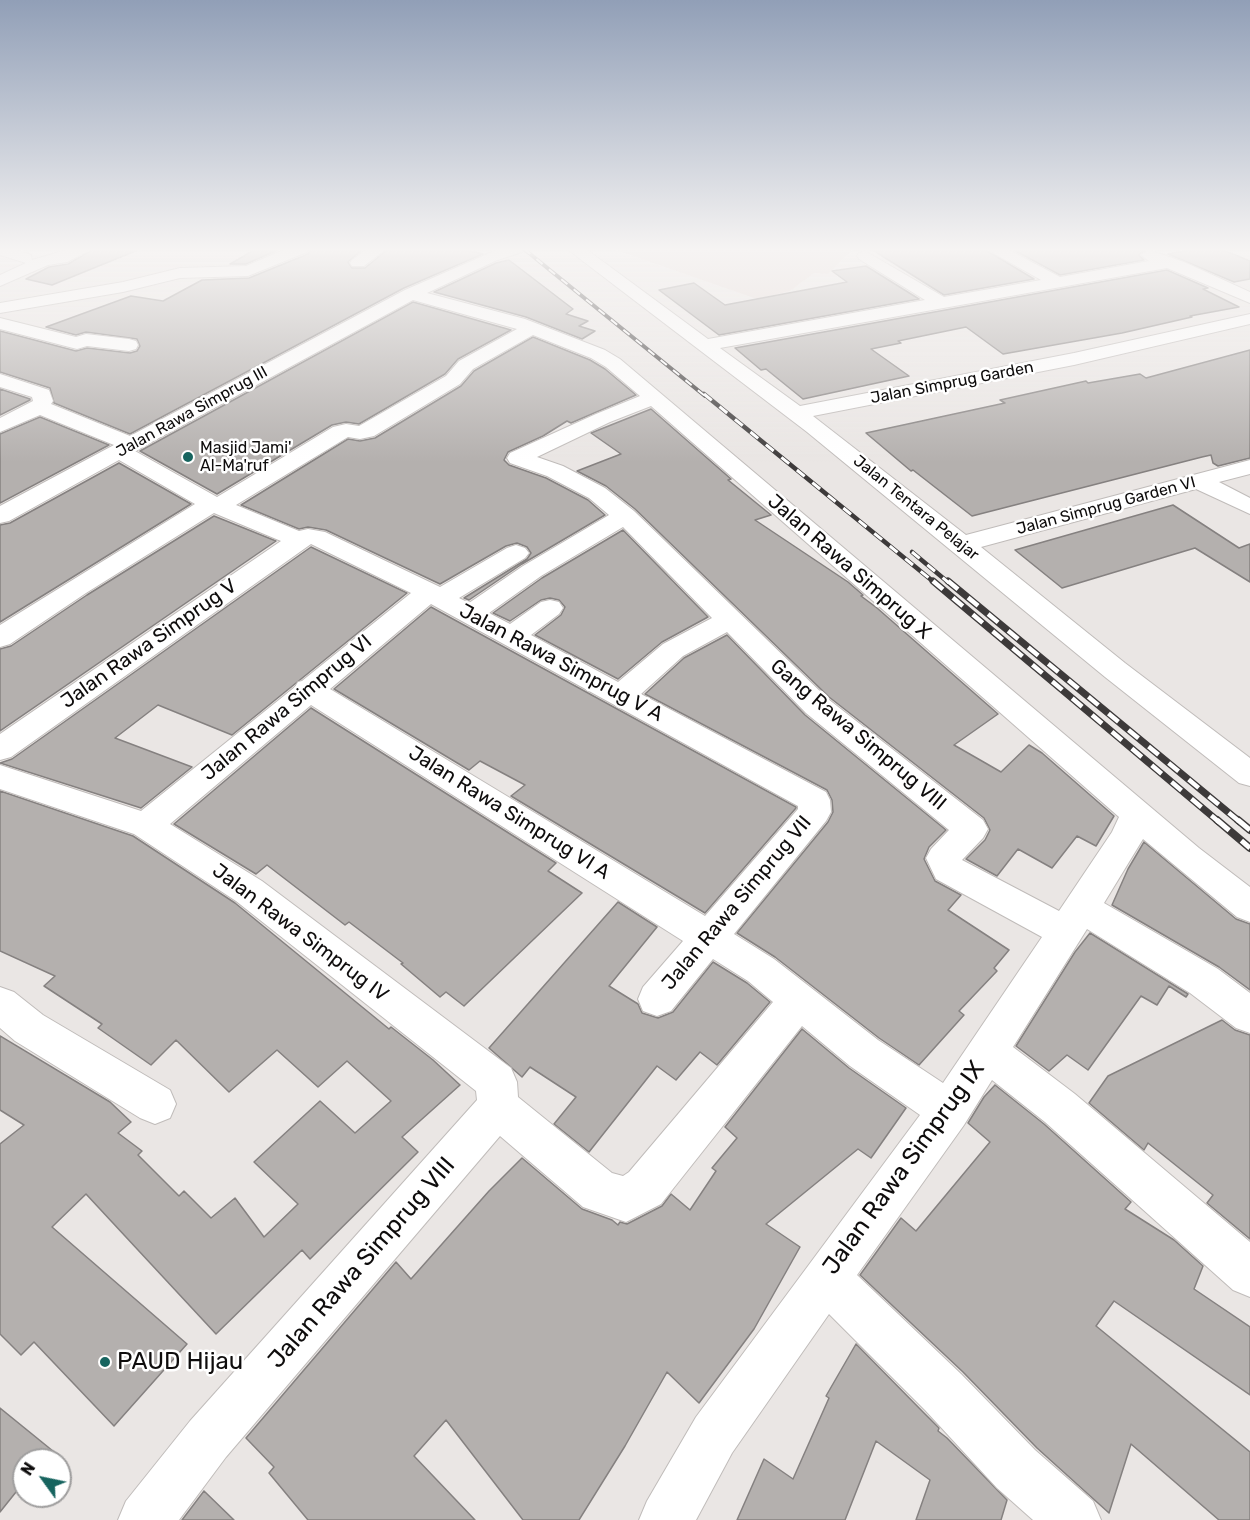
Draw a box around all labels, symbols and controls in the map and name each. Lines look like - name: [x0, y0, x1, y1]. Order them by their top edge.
- street label: Jalan Simprug Garden: [869, 358, 1035, 408]
- street label: Jalan Rawa Simprug III: [113, 362, 271, 462]
- place label: Masjid Jami' Al-Ma'ruf: [200, 438, 292, 476]
- marker: Masjid Jami' Al-Ma'ruf: [181, 450, 195, 464]
- street label: Jalan Tentara Pelajar: [849, 451, 983, 565]
- street label: Jalan Simprug Garden VI: [1014, 473, 1198, 539]
- street label: Jalan Rawa Simprug X: [762, 490, 936, 644]
- street label: Jalan Rawa Simprug V: [57, 574, 241, 714]
- street label: Jalan Rawa Simprug V A: [455, 599, 667, 727]
- street label: Jalan Rawa Simprug VI: [197, 630, 377, 786]
- street label: Gang Rawa Simprug VIII: [765, 654, 951, 816]
- street label: Jalan Rawa Simprug VI A: [404, 741, 614, 885]
- street label: Jalan Rawa Simprug VII: [657, 811, 817, 995]
- street label: Jalan Rawa Simprug IV: [207, 859, 393, 1007]
- street label: Jalan Rawa Simprug IX: [817, 1056, 991, 1280]
- street label: Jalan Rawa Simprug VIII: [262, 1152, 462, 1374]
- place label: PAUD Hijau: [117, 1348, 243, 1376]
- marker: PAUD Hijau: [98, 1355, 112, 1369]
- north arrow: [12, 1448, 72, 1508]
- text: N: [17, 1459, 39, 1479]

